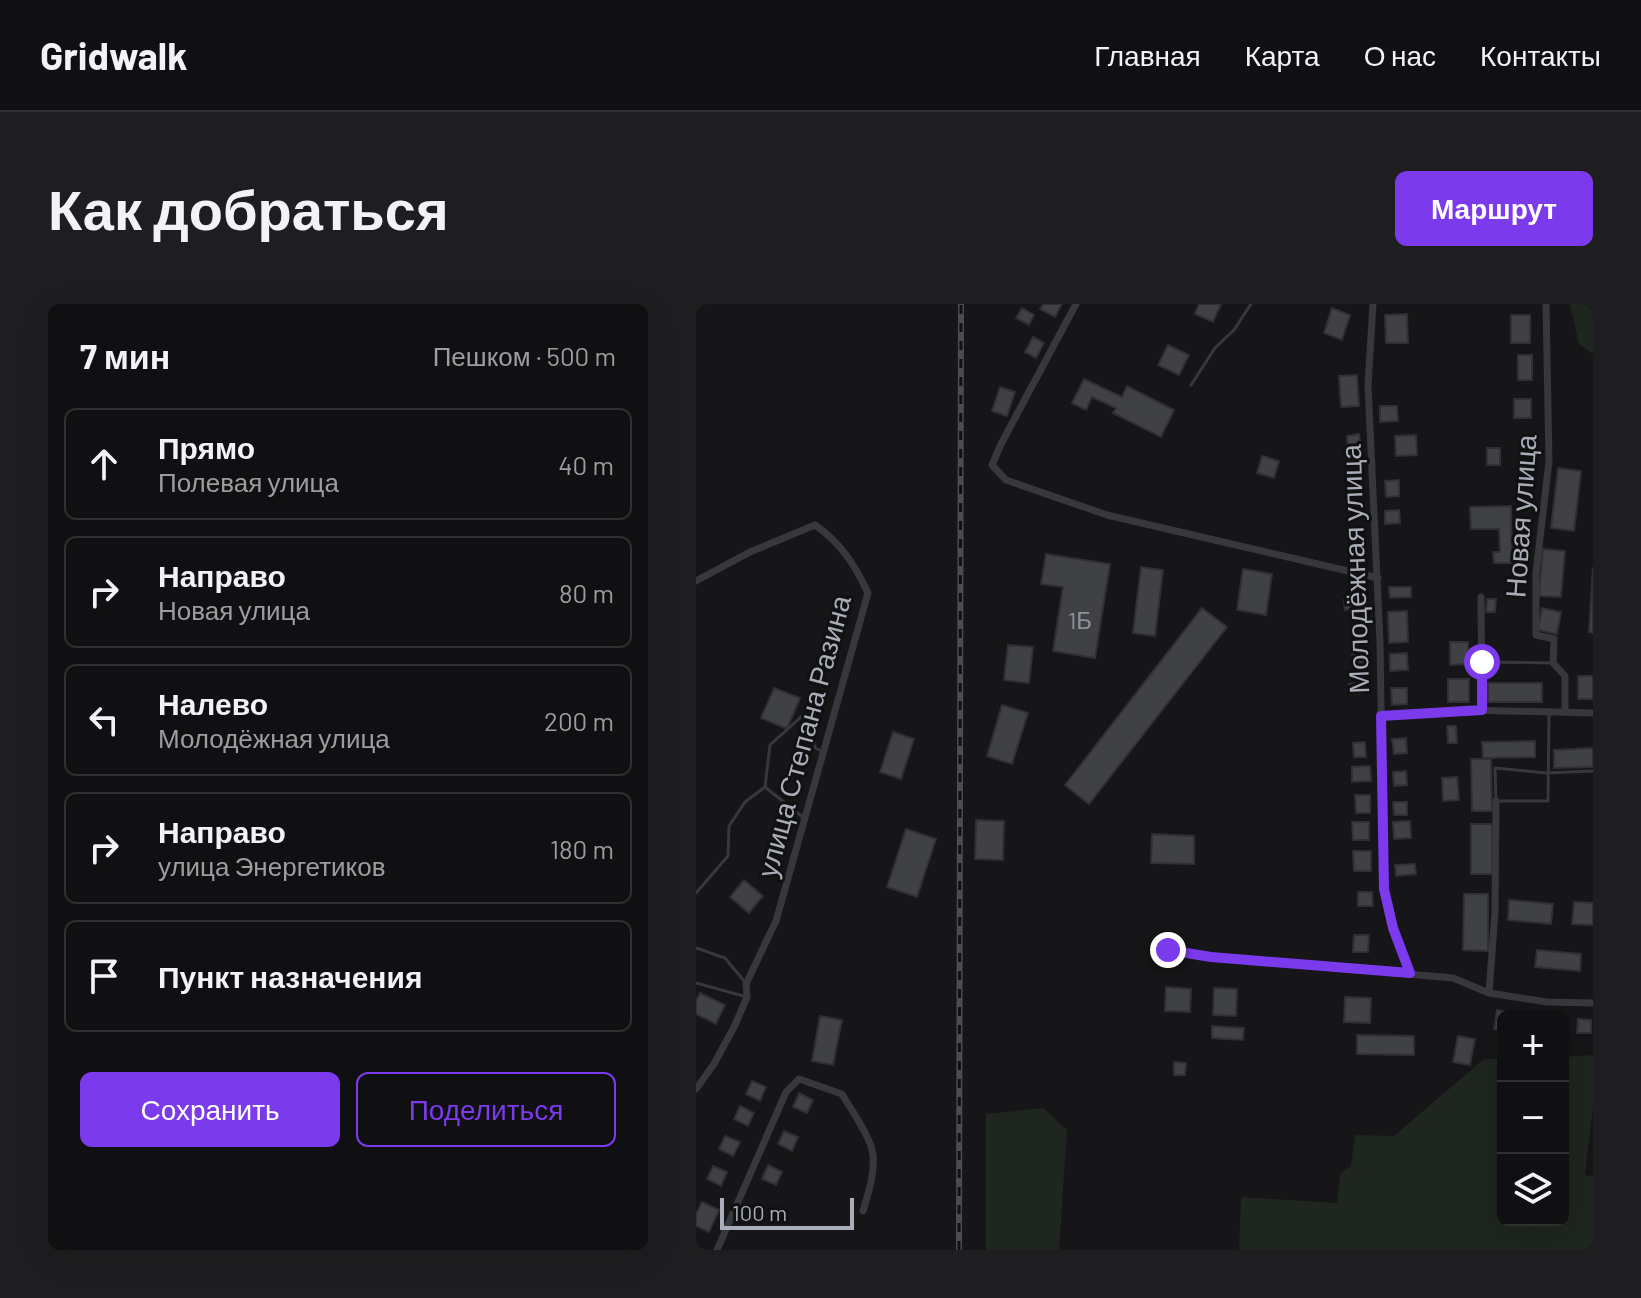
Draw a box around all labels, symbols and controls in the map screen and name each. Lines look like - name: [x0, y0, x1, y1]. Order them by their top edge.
- text: Gridwalk: [40, 32, 187, 78]
- text: Главная: [1094, 38, 1201, 72]
- text: Карта: [1245, 38, 1320, 72]
- text: О нас: [1364, 38, 1436, 72]
- text: Контакты: [1480, 38, 1601, 72]
- button: Маршрут: [1395, 171, 1593, 246]
- text: Как добраться: [48, 174, 449, 241]
- text: 7 мин: [80, 335, 170, 376]
- text: Пешком · 500 m: [433, 340, 616, 371]
- text: Прямо: [158, 429, 255, 465]
- street label: Новая улица: [1497, 433, 1543, 599]
- icon: ahead: [82, 442, 126, 486]
- street label: Молодёжная улица: [1333, 443, 1375, 694]
- text: 40 m: [558, 449, 614, 480]
- text: Полевая улица: [158, 466, 339, 497]
- text: Направо: [158, 557, 286, 593]
- icon: right: [82, 570, 126, 614]
- text: 80 m: [559, 577, 614, 608]
- street label: улица Степана Разина: [749, 591, 857, 881]
- text: Новая улица: [158, 594, 310, 625]
- house number: 1Б: [1068, 605, 1092, 634]
- route start: [1464, 644, 1500, 680]
- text: Налево: [158, 685, 268, 721]
- icon: left: [82, 698, 126, 742]
- text: 200 m: [544, 705, 614, 736]
- text: Молодёжная улица: [158, 722, 390, 753]
- text: Направо: [158, 813, 286, 849]
- icon: right: [82, 826, 126, 870]
- text: 180 m: [550, 833, 614, 864]
- text: улица Энергетиков: [158, 850, 386, 881]
- route end: [1150, 932, 1186, 968]
- icon: arrive: [82, 954, 126, 998]
- text: Пункт назначения: [158, 958, 422, 994]
- map controls: [1497, 1010, 1569, 1226]
- button: +: [1497, 1010, 1569, 1082]
- button: Сохранить: [80, 1072, 340, 1147]
- button: Поделиться: [356, 1072, 616, 1147]
- button: −: [1497, 1082, 1569, 1154]
- button: layers: [1497, 1154, 1569, 1226]
- scale bar: [720, 1194, 854, 1230]
- text: 100 m: [732, 1199, 787, 1225]

